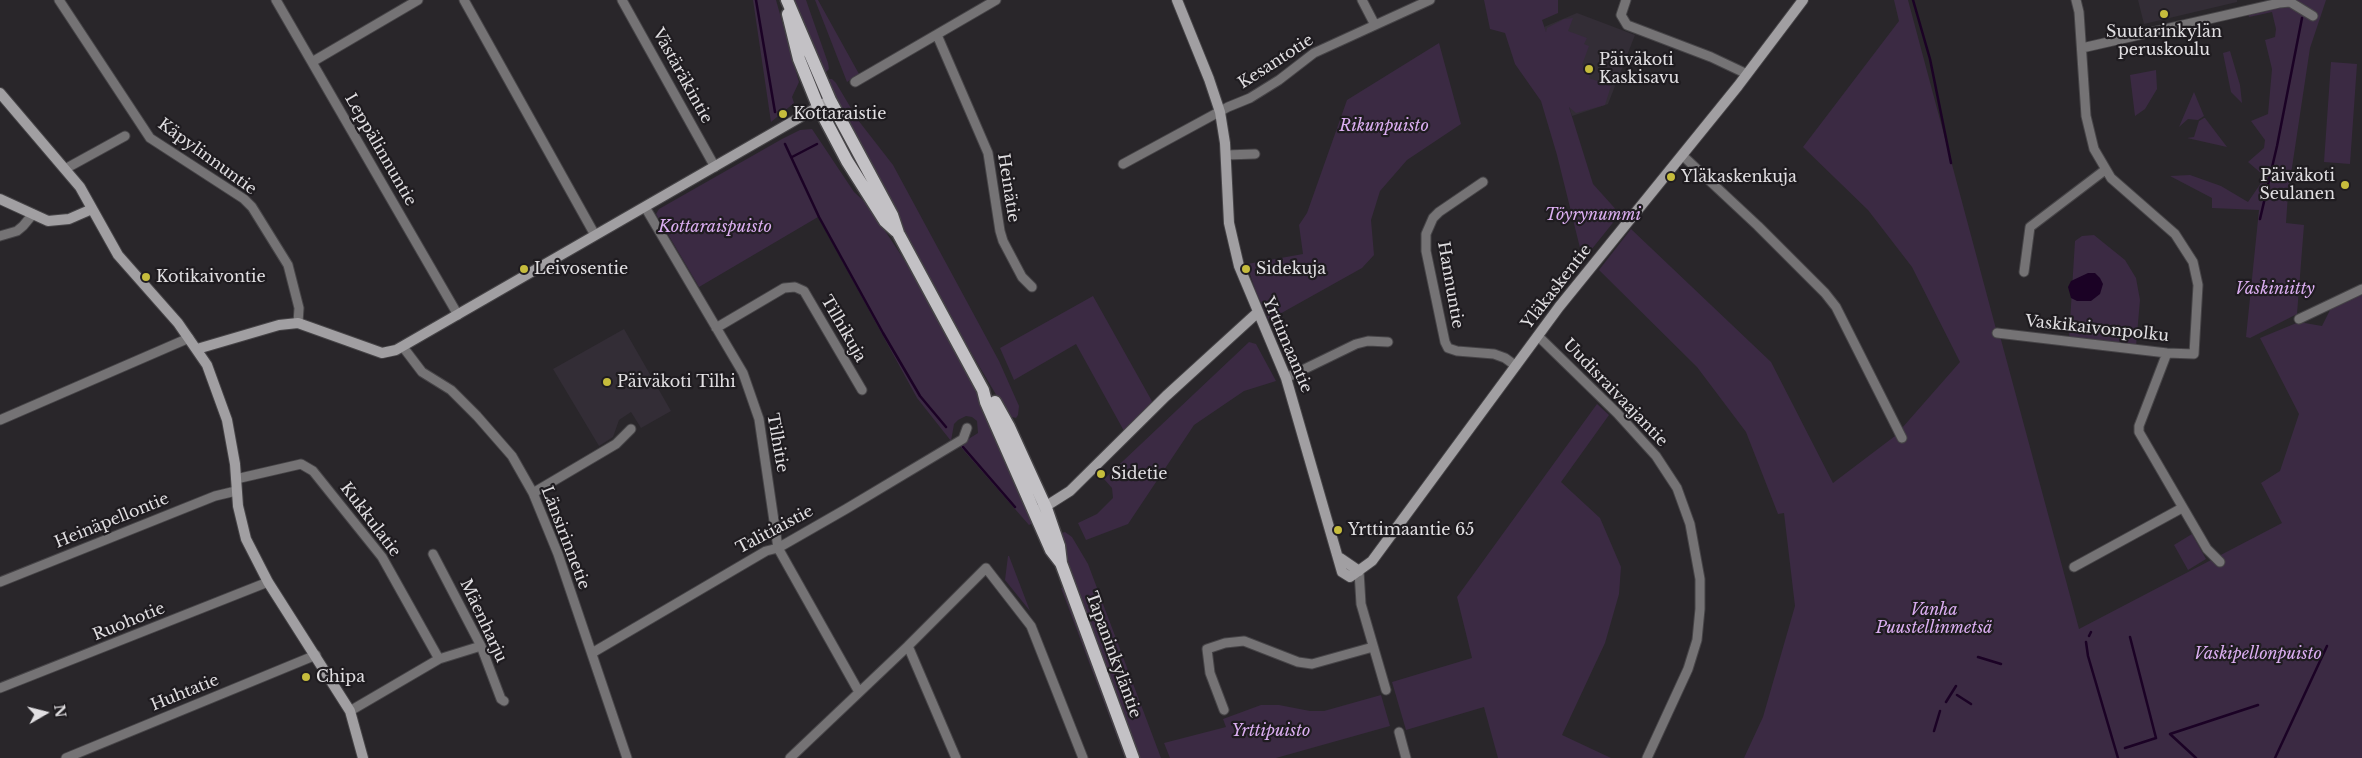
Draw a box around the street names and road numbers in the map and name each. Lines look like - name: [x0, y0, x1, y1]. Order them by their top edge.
- street label: Västäräkintie: [648, 25, 716, 127]
- street label: Kesantotie: [1235, 31, 1317, 93]
- street label: Leppälinnuntie: [340, 90, 420, 210]
- street label: Käpylinnuntie: [154, 115, 260, 199]
- street label: Heinätie: [993, 152, 1023, 224]
- street label: Hannuntie: [1433, 240, 1467, 330]
- street label: Yläkaskentie: [1518, 241, 1596, 333]
- street label: Tilhikuja: [816, 292, 870, 366]
- street label: Yrttimaantie: [1258, 294, 1316, 396]
- street label: Vaskikaivonpolku: [2024, 312, 2170, 346]
- street label: Uudisraivaajantie: [1559, 335, 1671, 451]
- street label: Tilhitie: [762, 412, 792, 474]
- street label: Kukkulatie: [336, 479, 404, 561]
- street label: Länsirinnetie: [536, 484, 594, 592]
- street label: Heinäpellontie: [52, 489, 172, 553]
- street label: Talitiaistie: [733, 502, 817, 558]
- street label: Mäenharju: [455, 576, 511, 666]
- street label: Tapaninkyläntie: [1081, 589, 1145, 721]
- street label: Ruohotie: [90, 599, 168, 645]
- street label: Huhtatie: [148, 671, 222, 715]

